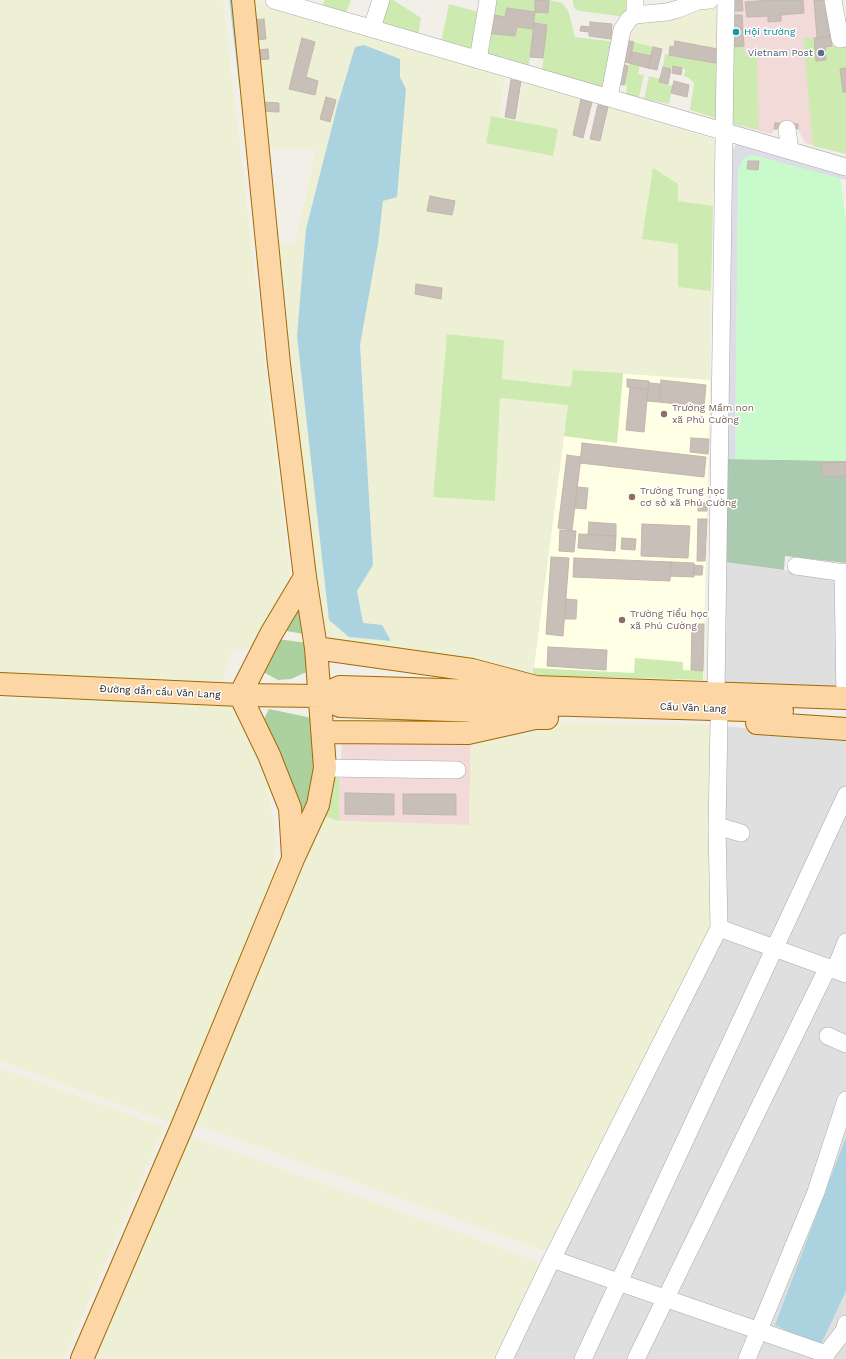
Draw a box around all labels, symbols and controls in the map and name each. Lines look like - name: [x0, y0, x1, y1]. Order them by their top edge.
- place label: Hội trường: [744, 26, 795, 38]
- marker: Hội trường: [731, 27, 741, 37]
- place label: Vietnam Post: [748, 47, 813, 59]
- marker: Vietnam Post: [816, 48, 826, 58]
- place label: Trường Mầm non xã Phú Cường: [672, 402, 754, 426]
- marker: Trường Mầm non xã Phú Cường: [659, 409, 669, 419]
- place label: Trường Trung học cơ sở xã Phú Cường: [640, 485, 736, 508]
- marker: Trường Trung học cơ sở xã Phú Cường: [627, 492, 637, 502]
- place label: Trường Tiểu học xã Phú Cường: [630, 608, 708, 632]
- marker: Trường Tiểu học xã Phú Cường: [617, 615, 627, 625]
- street label: Đường dẫn cầu Văn Lang: [99, 683, 221, 701]
- street label: Cầu Văn Lang: [660, 701, 726, 715]

